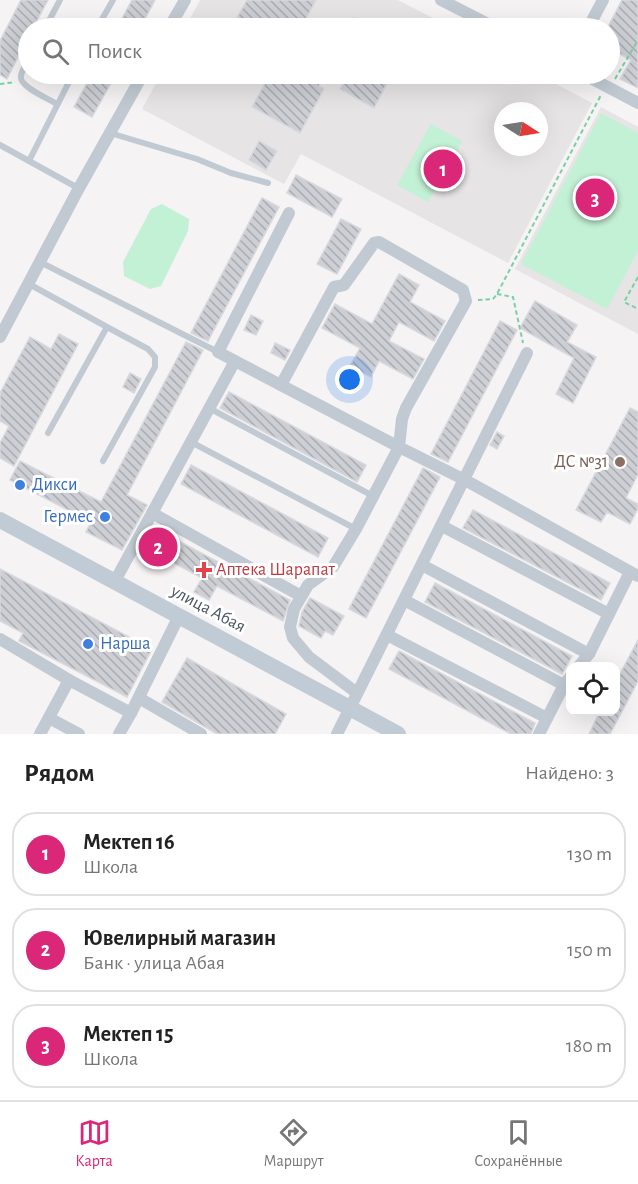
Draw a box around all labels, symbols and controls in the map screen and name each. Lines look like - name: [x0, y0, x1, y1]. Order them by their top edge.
- search box: [18, 18, 620, 84]
- icon: search: [39, 35, 72, 68]
- text: Поиск: [87, 40, 142, 62]
- north arrow: [494, 102, 548, 156]
- pin: 1: [424, 146, 462, 192]
- pin: 3: [576, 176, 614, 220]
- your location: [335, 365, 364, 394]
- place label: ДС №31: [554, 453, 608, 471]
- marker: ДС №31: [613, 455, 627, 469]
- place label: Дикси: [32, 476, 78, 494]
- marker: Дикси: [13, 478, 27, 492]
- place label: Гермес: [43, 508, 93, 526]
- marker: Гермес: [98, 510, 112, 524]
- pin: 2: [138, 524, 178, 570]
- place label: Аптека Шарапат: [216, 561, 335, 579]
- marker: Аптека Шарапат: [197, 563, 211, 577]
- street label: улица Абая: [167, 581, 249, 636]
- place label: Нарша: [100, 635, 151, 653]
- marker: Нарша: [81, 637, 95, 651]
- map controls: [566, 662, 620, 716]
- button: locate: [566, 662, 620, 716]
- text: Рядом: [24, 760, 95, 786]
- text: Найдено: 3: [525, 763, 614, 783]
- text: Мектеп 16: [83, 831, 175, 853]
- text: 1: [42, 844, 49, 864]
- text: 130 m: [567, 844, 612, 864]
- text: Школа: [83, 857, 138, 877]
- text: Ювелирный магазин: [83, 927, 276, 949]
- text: 2: [41, 940, 50, 960]
- text: 150 m: [567, 940, 612, 960]
- text: Банк · улица Абая: [83, 953, 225, 973]
- text: Мектеп 15: [83, 1023, 173, 1045]
- text: 3: [41, 1036, 50, 1056]
- text: 180 m: [566, 1036, 612, 1056]
- text: Школа: [83, 1049, 138, 1069]
- tab: Карта: [75, 1116, 113, 1171]
- tab: Маршрут: [263, 1116, 324, 1171]
- tab: Сохранённые: [474, 1116, 563, 1171]

